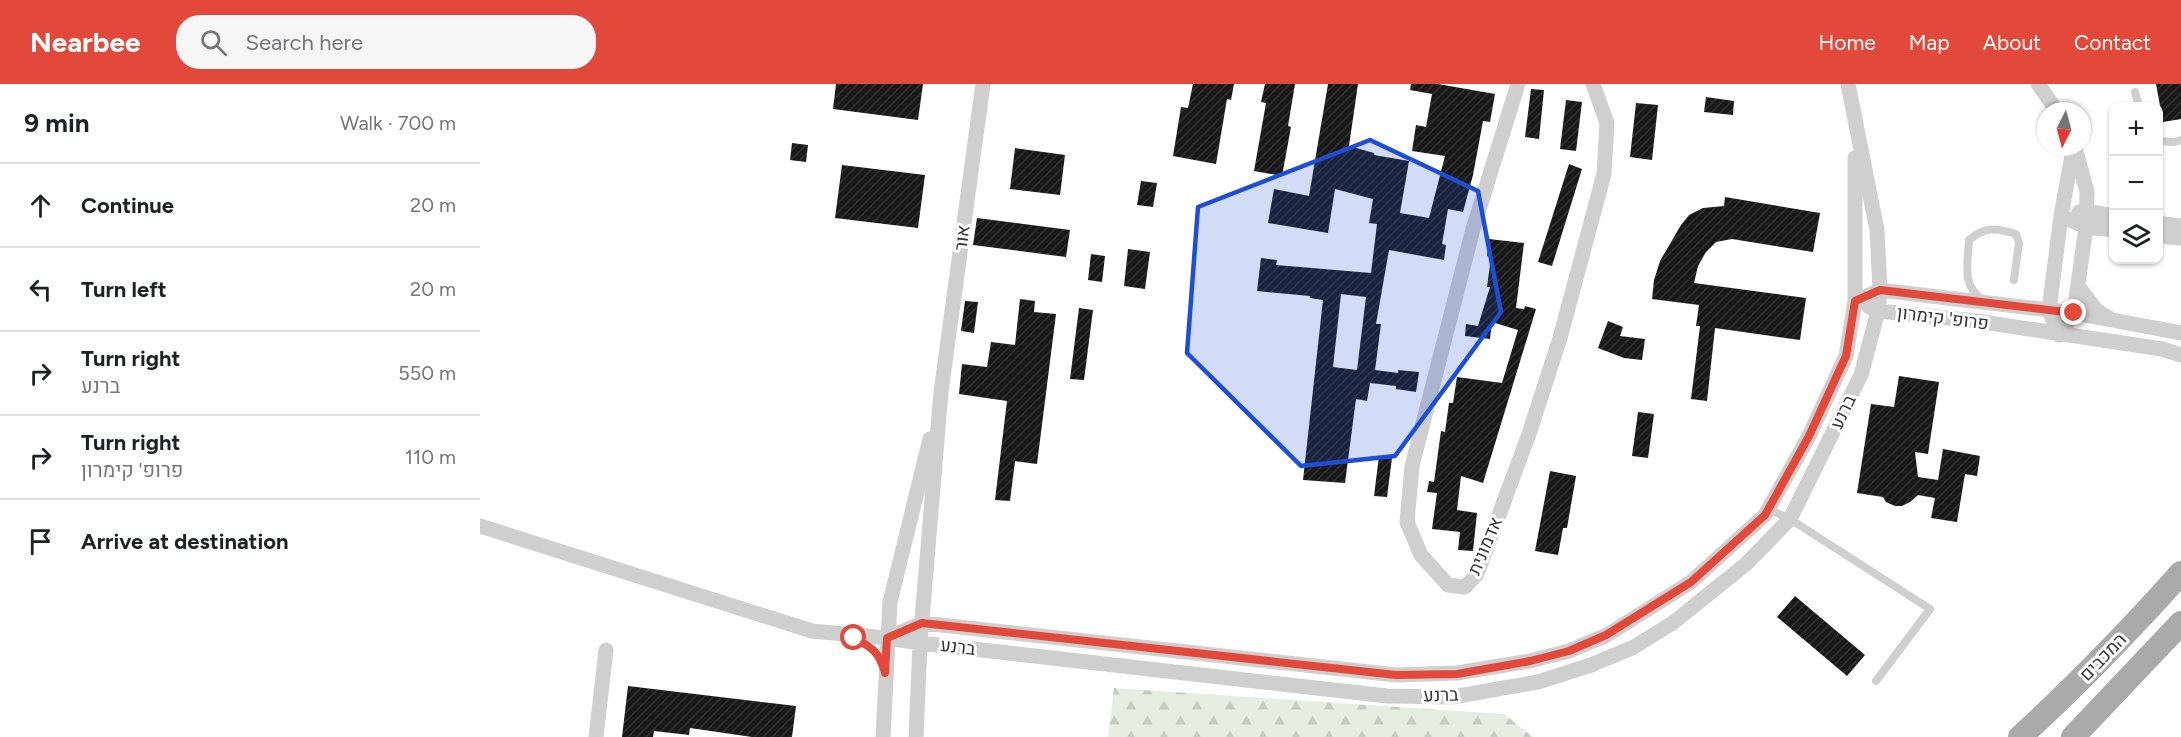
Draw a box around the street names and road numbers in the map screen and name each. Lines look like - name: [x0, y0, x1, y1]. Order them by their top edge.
- street label: אור: [949, 224, 975, 252]
- street label: פרופ' קימרון: [1896, 301, 1990, 335]
- street label: ברנע: [1825, 391, 1861, 433]
- street label: אדמונית: [1463, 514, 1507, 578]
- street label: המכבים: [2075, 628, 2131, 686]
- street label: ברנע: [939, 634, 977, 660]
- street label: ברנע: [1423, 683, 1460, 707]

